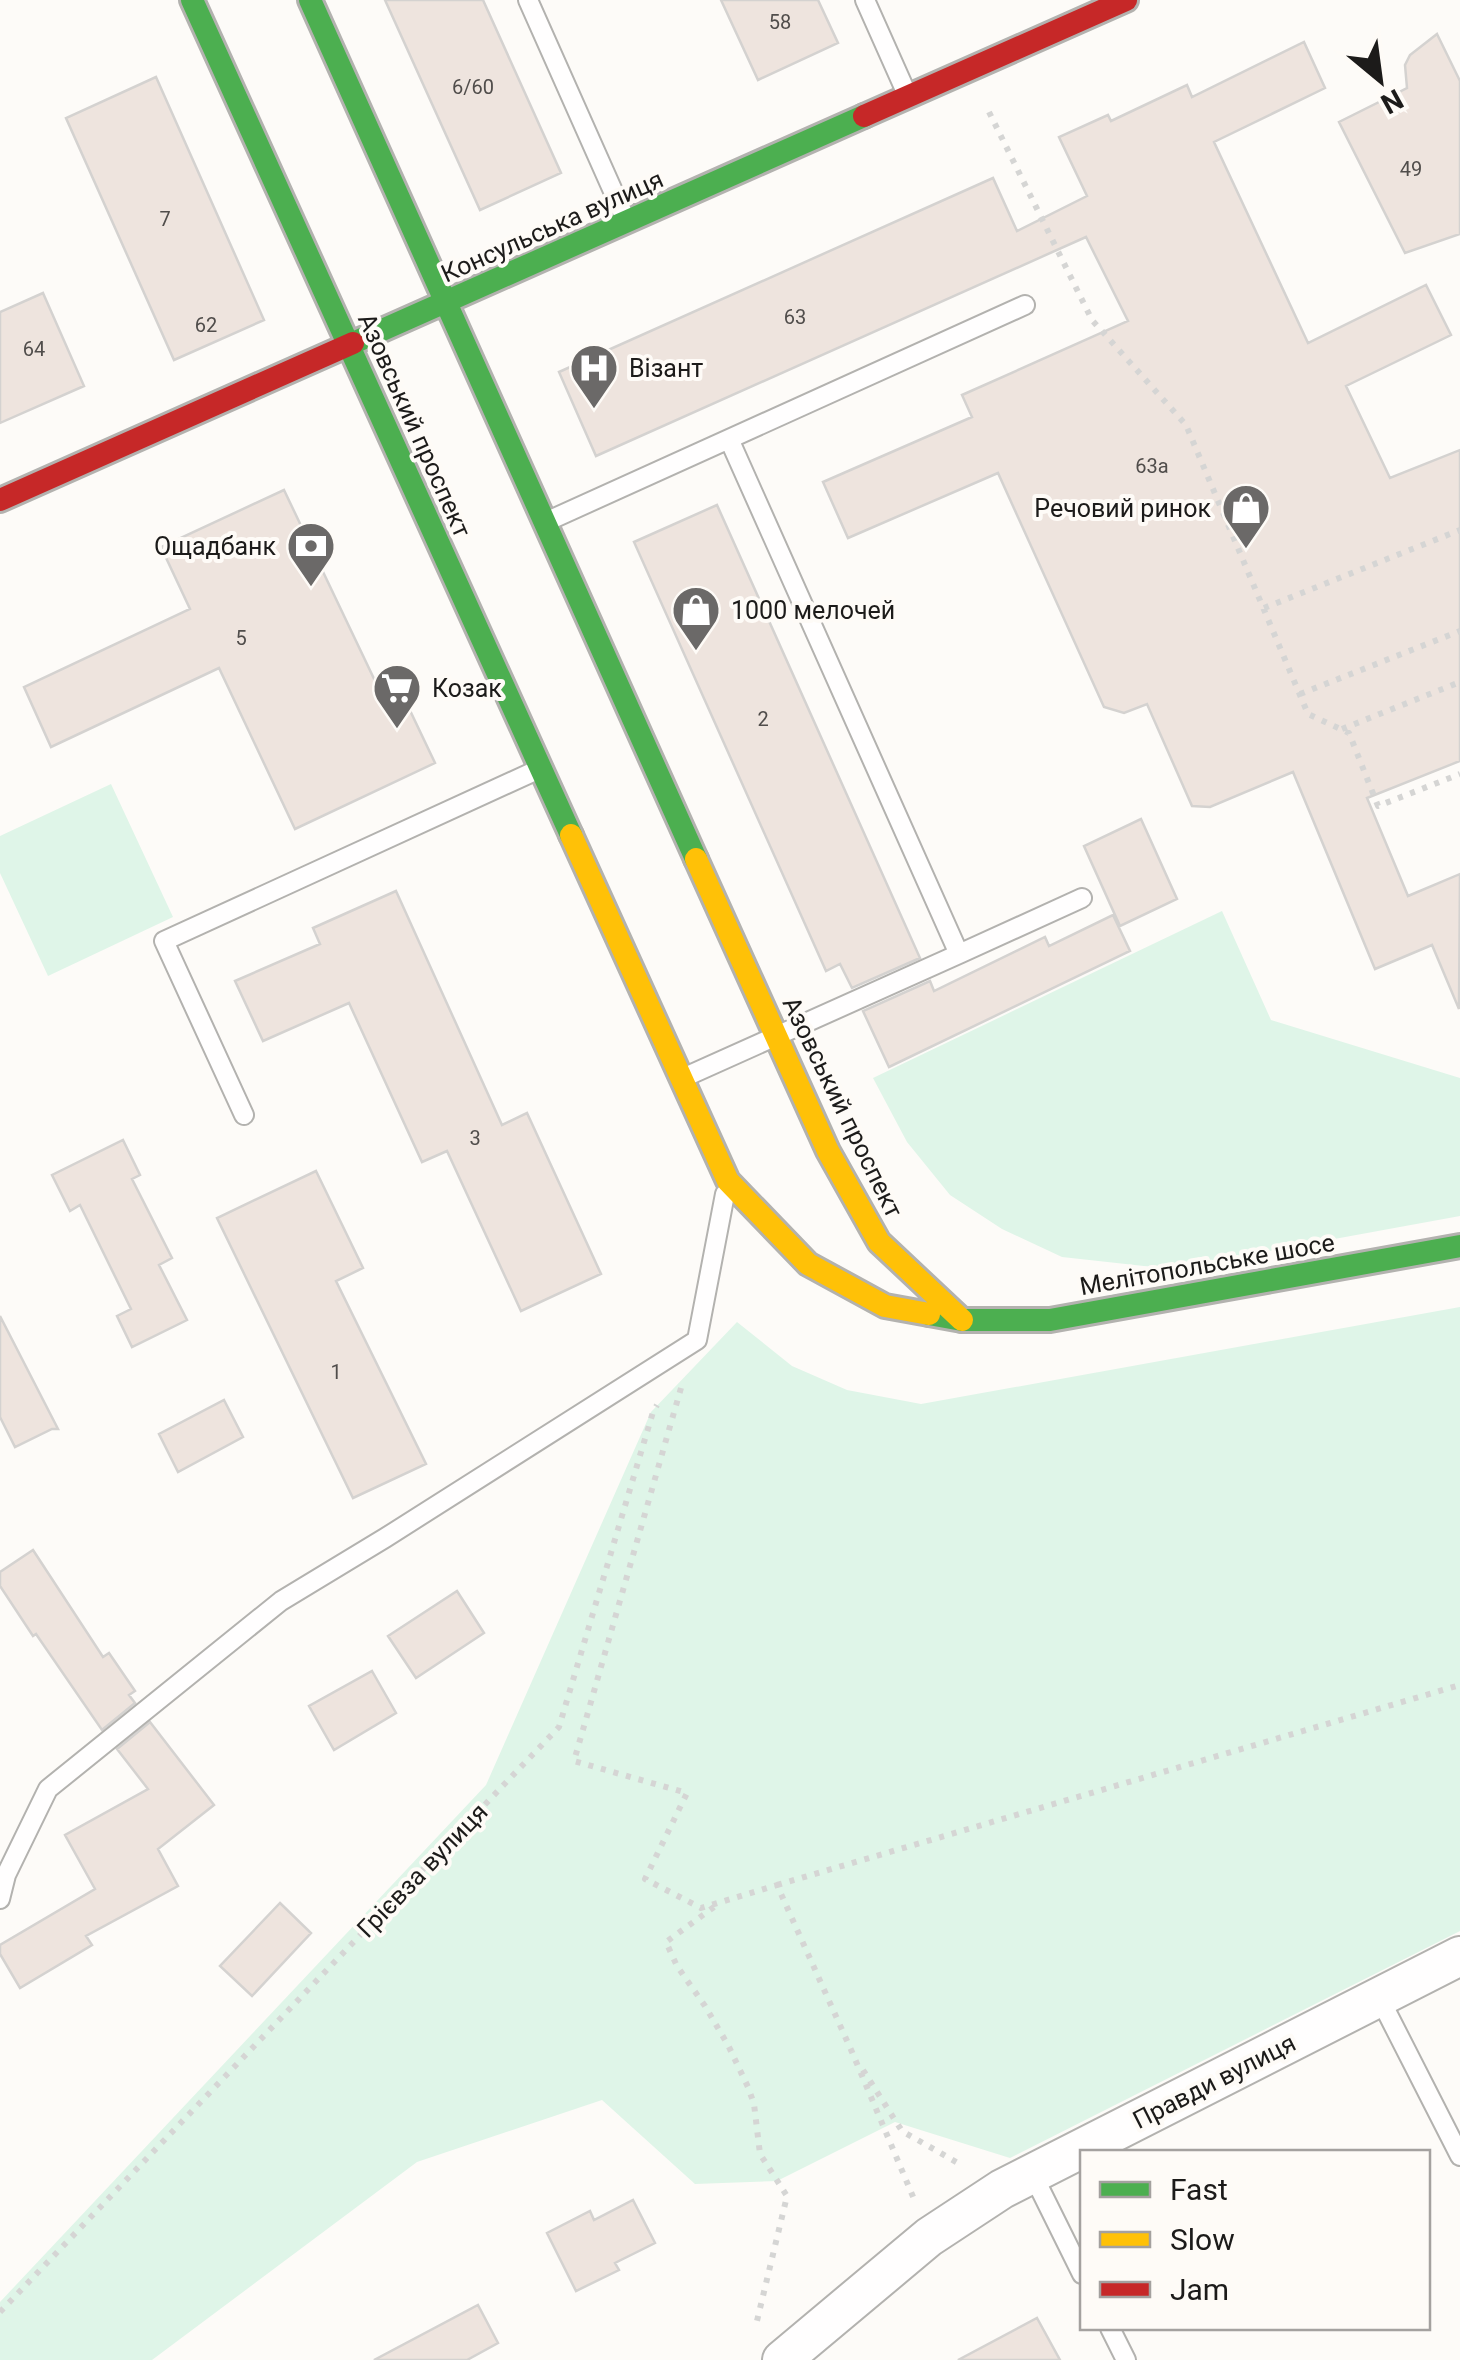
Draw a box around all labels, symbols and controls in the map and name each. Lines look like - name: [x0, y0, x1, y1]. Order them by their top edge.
- house number: 58: [769, 10, 791, 34]
- north arrow: [1330, 30, 1430, 130]
- house number: 6/60: [452, 75, 494, 99]
- text: N: [1375, 82, 1409, 121]
- house number: 49: [1400, 157, 1422, 181]
- street label: Консульська вулиця: [437, 164, 668, 288]
- house number: 7: [159, 207, 171, 231]
- house number: 63: [784, 305, 806, 329]
- street label: Азовський проспект: [352, 309, 477, 542]
- house number: 62: [195, 313, 217, 337]
- house number: 64: [23, 337, 45, 361]
- hospital icon: Візант: [568, 342, 620, 410]
- place label: Візант: [629, 354, 703, 383]
- house number: 63а: [1135, 454, 1169, 478]
- shop icon: Речовий ринок: [1220, 482, 1272, 550]
- place label: Речовий ринок: [1034, 494, 1211, 523]
- bank icon: Ощадбанк: [285, 520, 337, 588]
- place label: Ощадбанк: [154, 532, 276, 561]
- shop icon: 1000 мелочей: [670, 584, 722, 652]
- place label: 1000 мелочей: [731, 596, 895, 625]
- house number: 5: [235, 626, 247, 650]
- supermarket icon: Козак: [371, 662, 423, 730]
- place label: Козак: [432, 674, 502, 703]
- house number: 2: [757, 707, 769, 731]
- street label: Азовський проспект: [777, 992, 909, 1222]
- house number: 3: [469, 1126, 481, 1150]
- street label: Мелітопольське шосе: [1077, 1228, 1337, 1301]
- house number: 1: [330, 1360, 342, 1384]
- street label: Грієвза вулиця: [351, 1797, 494, 1943]
- street label: Правди вулиця: [1128, 2028, 1300, 2135]
- legend: [1080, 2150, 1430, 2330]
- text: Fast: [1170, 2172, 1228, 2207]
- text: Slow: [1170, 2222, 1235, 2257]
- text: Jam: [1170, 2272, 1229, 2307]

